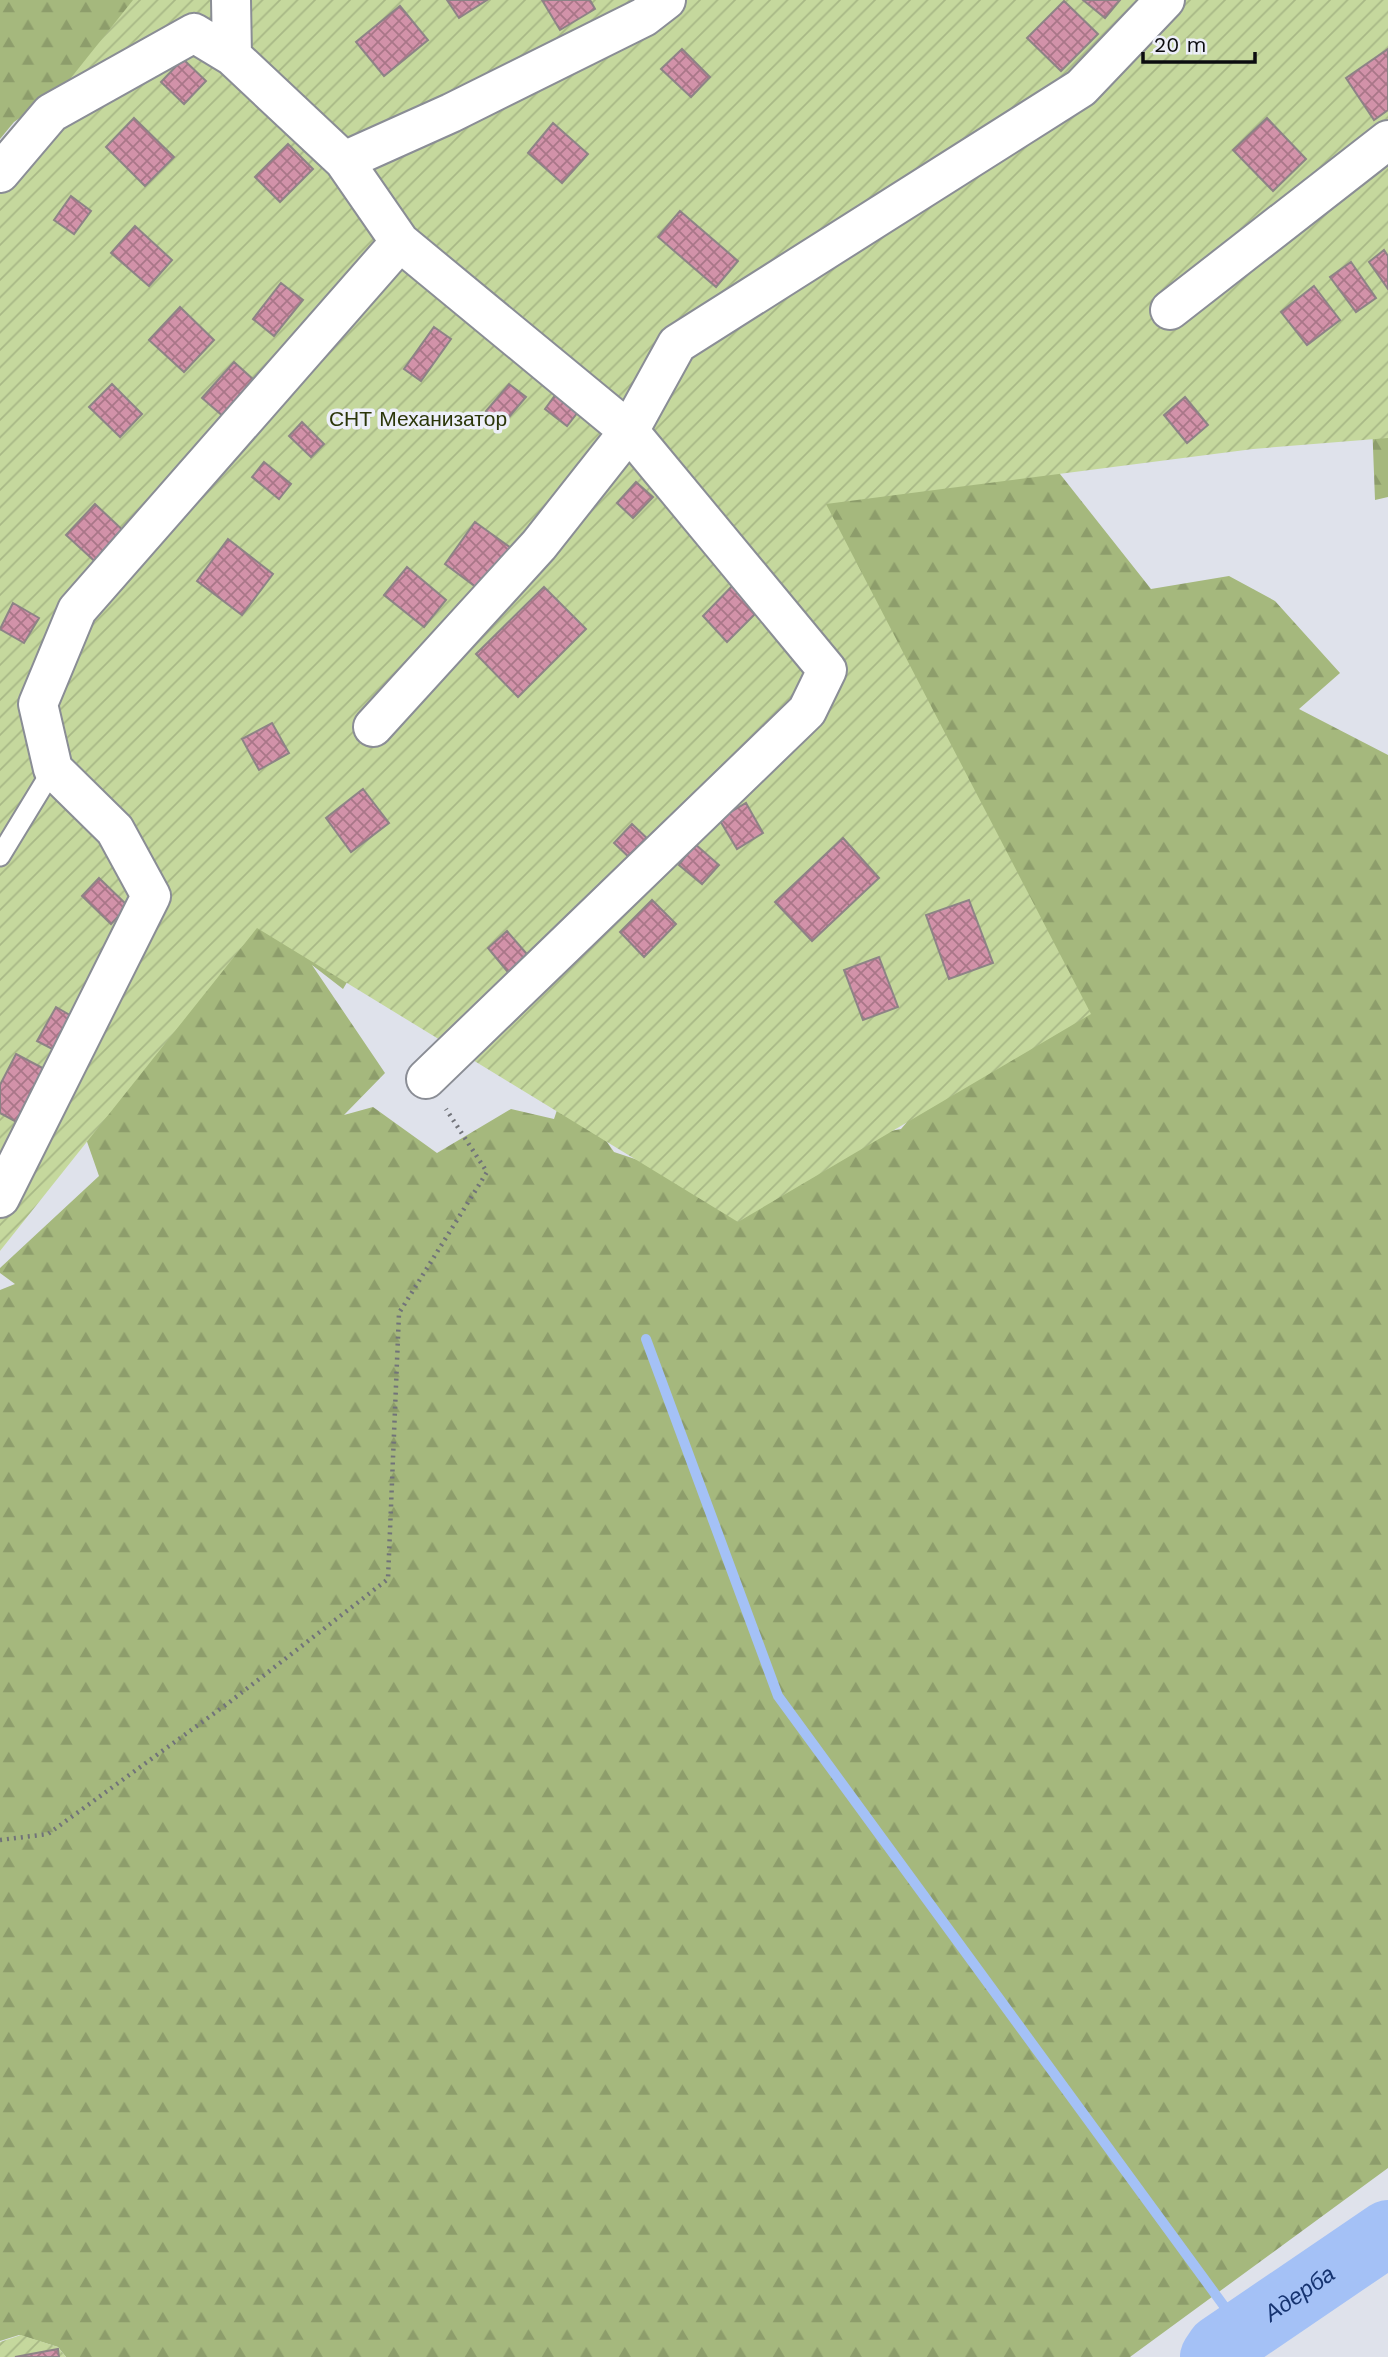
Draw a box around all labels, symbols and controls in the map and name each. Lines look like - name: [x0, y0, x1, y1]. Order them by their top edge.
- scale bar: [1143, 21, 1255, 65]
- text: 20 m: [1154, 32, 1206, 57]
- park label: СНТ Механизатор: [329, 406, 507, 431]
- water label: Адерба: [1257, 2260, 1340, 2328]

